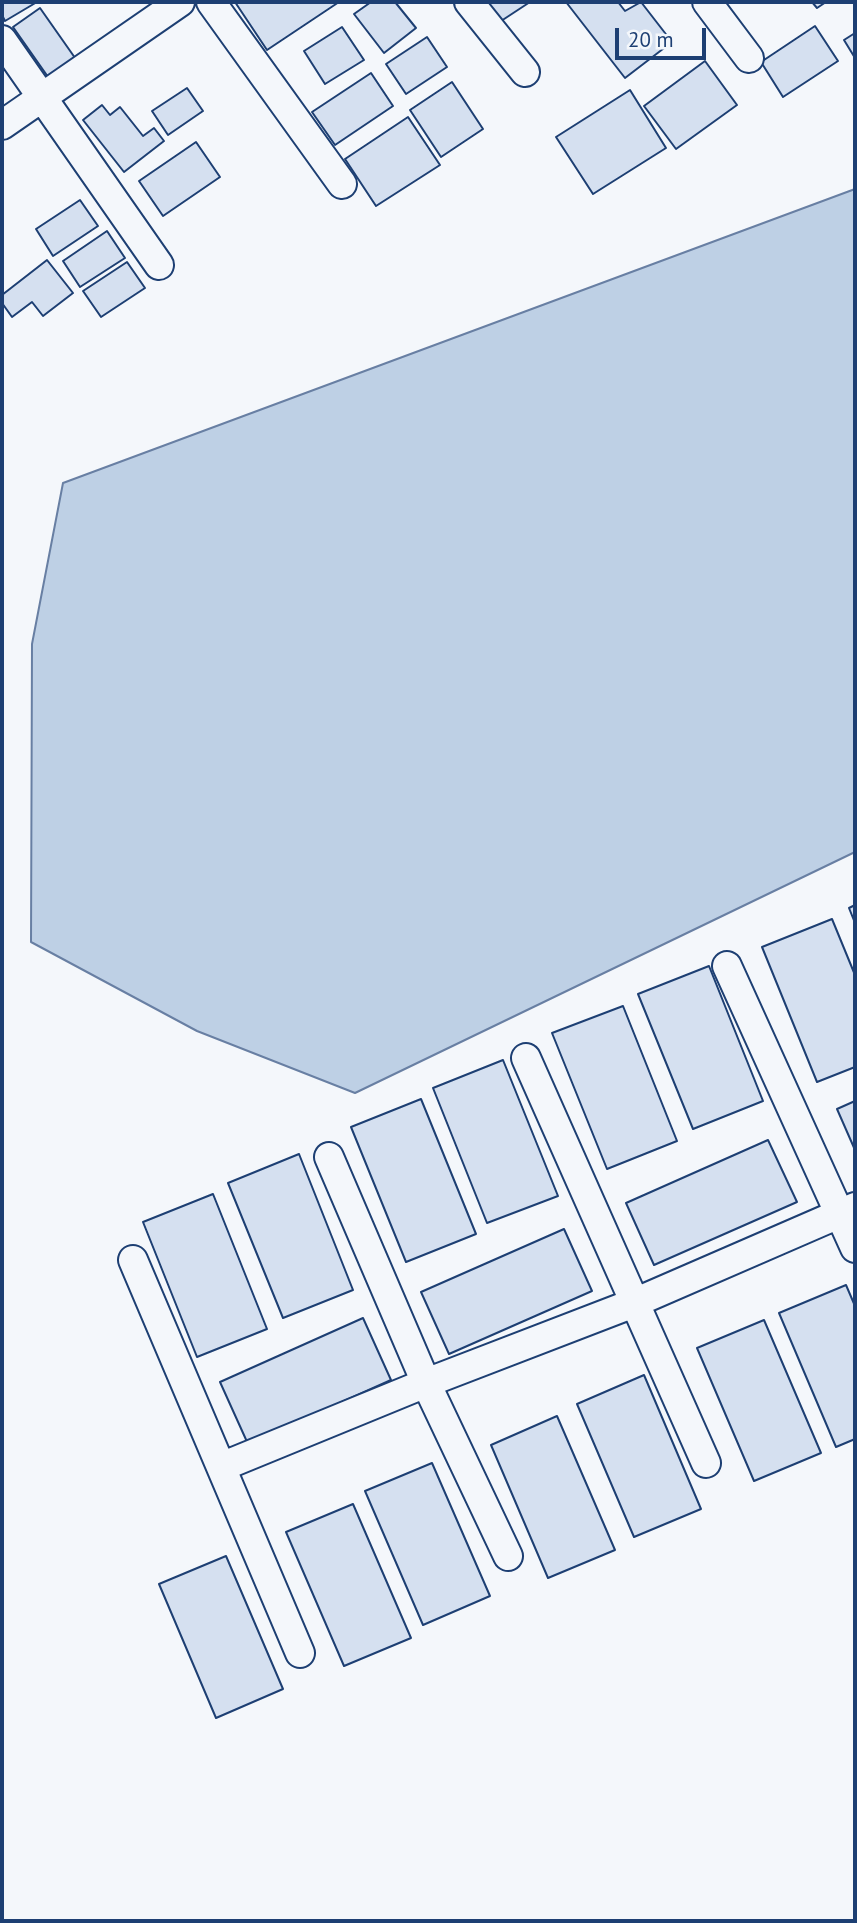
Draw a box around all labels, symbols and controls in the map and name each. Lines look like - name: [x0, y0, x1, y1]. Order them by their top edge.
- scale bar: [619, 14, 710, 58]
- text: 20 m: [628, 26, 674, 53]

